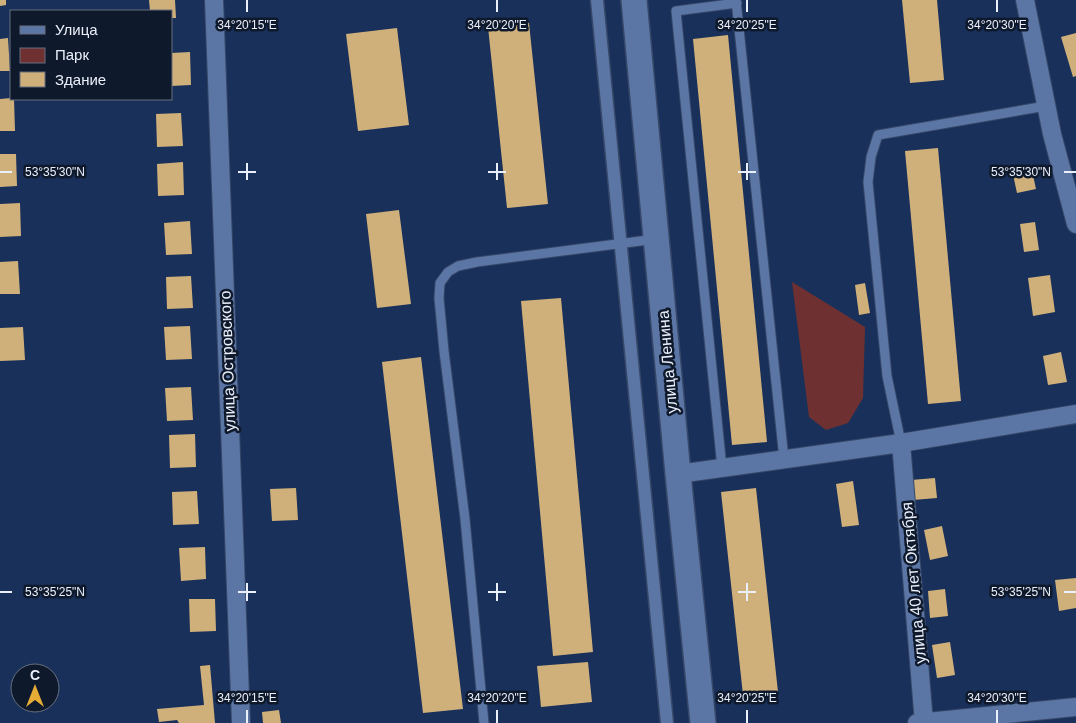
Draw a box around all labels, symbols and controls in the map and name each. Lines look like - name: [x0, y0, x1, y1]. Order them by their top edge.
- legend: [10, 10, 172, 100]
- text: 34°20'15"E: [217, 18, 277, 32]
- text: 34°20'20"E: [467, 18, 527, 32]
- text: 34°20'25"E: [717, 18, 777, 32]
- text: 34°20'30"E: [967, 18, 1027, 32]
- text: Улица: [55, 21, 98, 38]
- text: Парк: [55, 46, 89, 63]
- text: Здание: [55, 71, 106, 88]
- text: 53°35'30"N: [25, 165, 85, 179]
- text: 53°35'30"N: [991, 165, 1051, 179]
- street label: улица Островского: [217, 290, 238, 432]
- street label: улица Ленина: [655, 310, 680, 414]
- street label: улица 40 лет Октября: [898, 501, 929, 665]
- text: 53°35'25"N: [25, 585, 85, 599]
- text: 53°35'25"N: [991, 585, 1051, 599]
- north arrow: [10, 663, 60, 713]
- text: С: [30, 667, 40, 683]
- text: 34°20'15"E: [217, 691, 277, 705]
- text: 34°20'20"E: [467, 691, 527, 705]
- text: 34°20'25"E: [717, 691, 777, 705]
- text: 34°20'30"E: [967, 691, 1027, 705]

